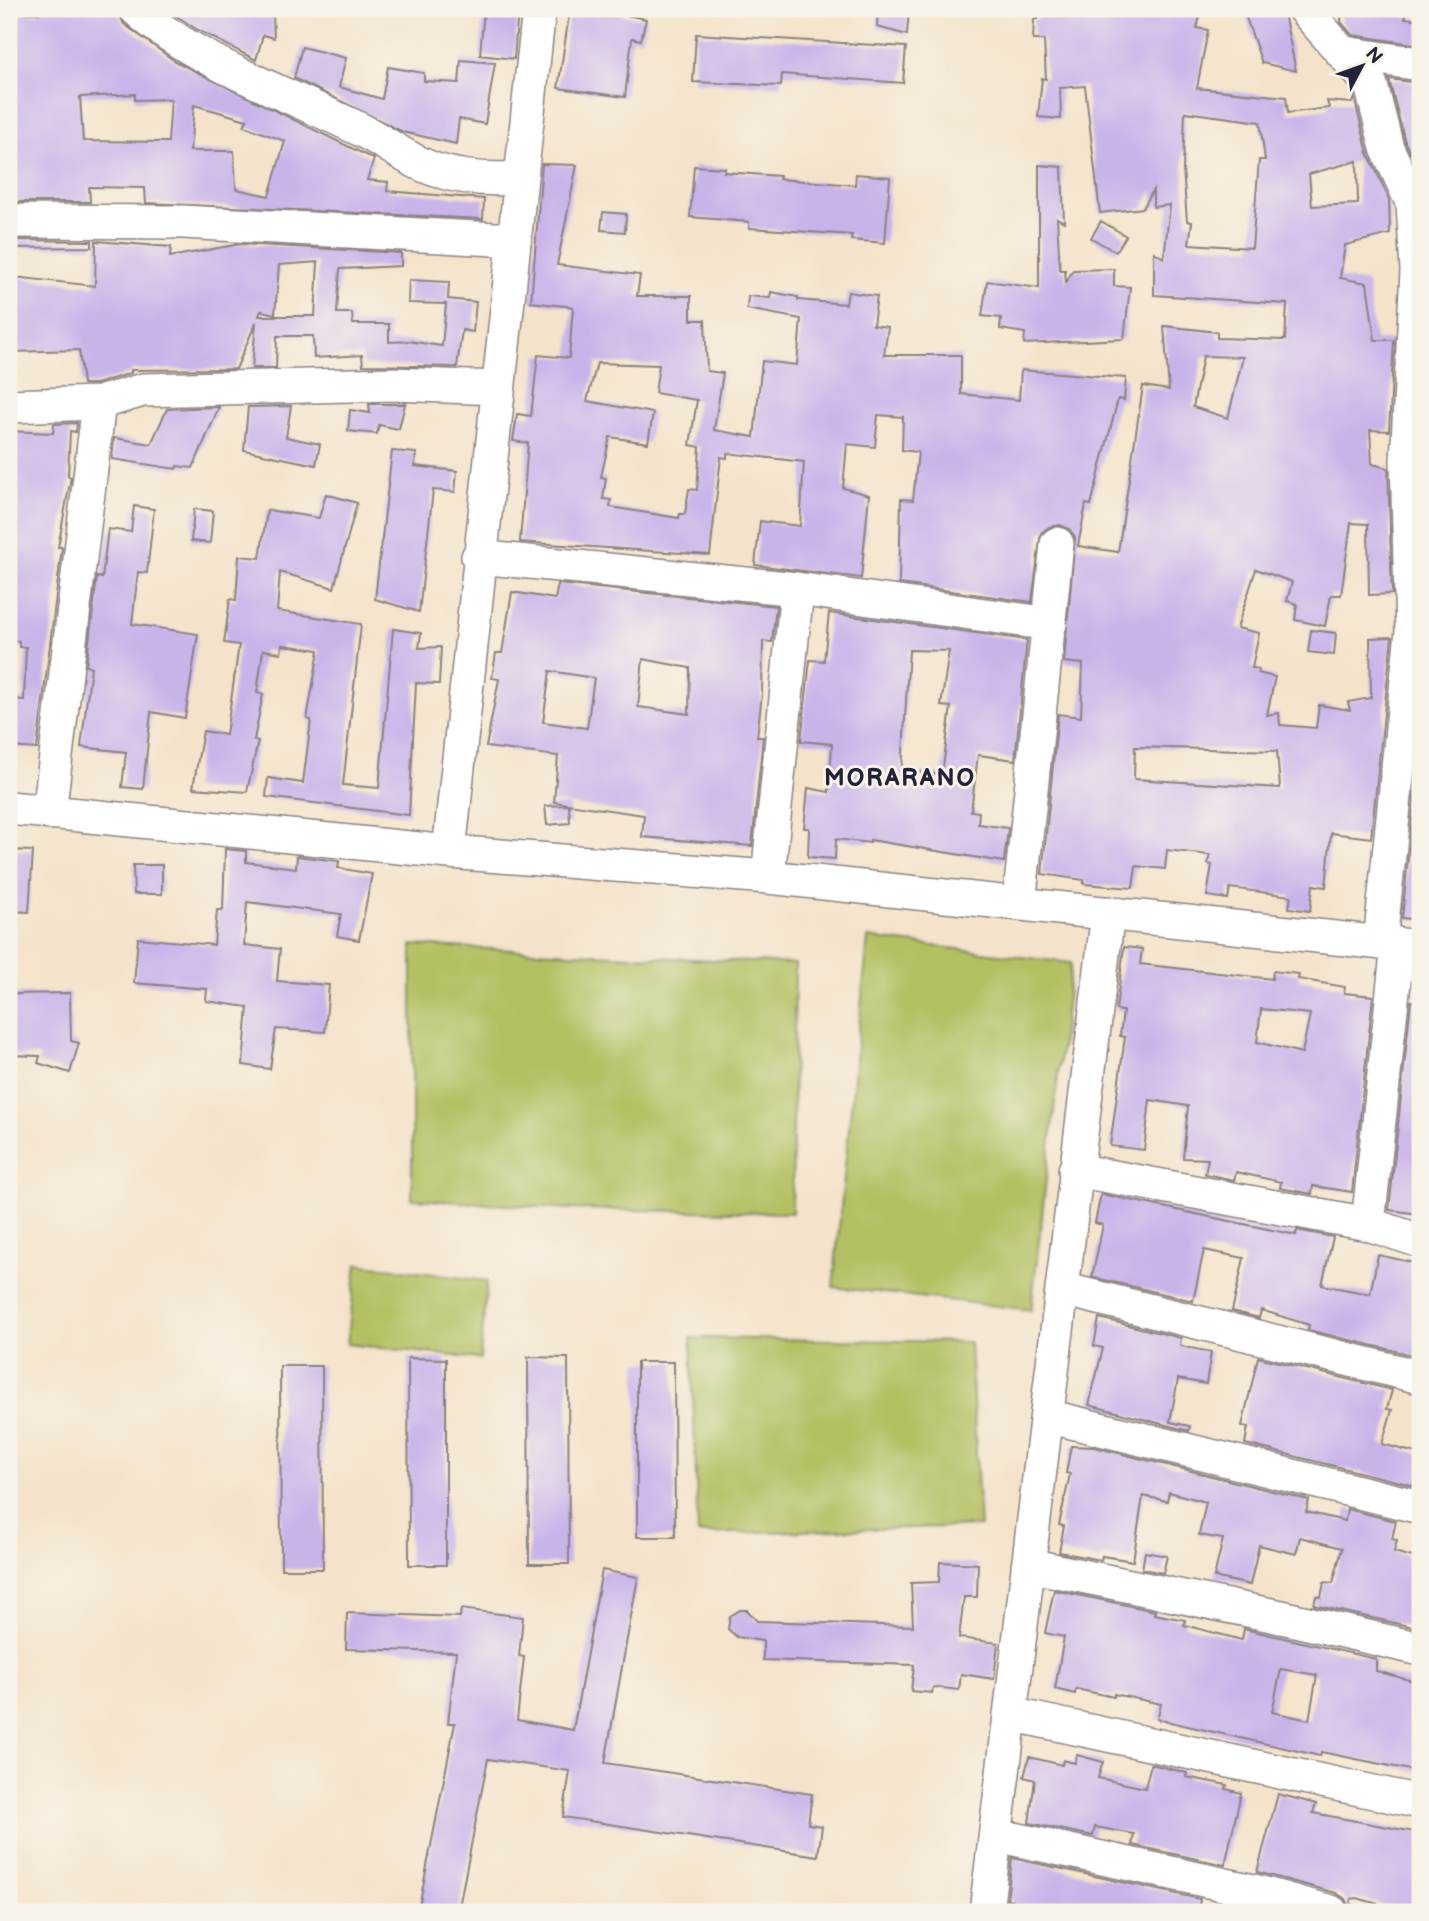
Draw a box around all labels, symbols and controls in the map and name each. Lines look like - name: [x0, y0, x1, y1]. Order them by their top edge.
- north arrow: [1328, 32, 1398, 102]
- text: N: [1360, 43, 1387, 69]
- district label: MORARANO: [824, 764, 976, 793]

